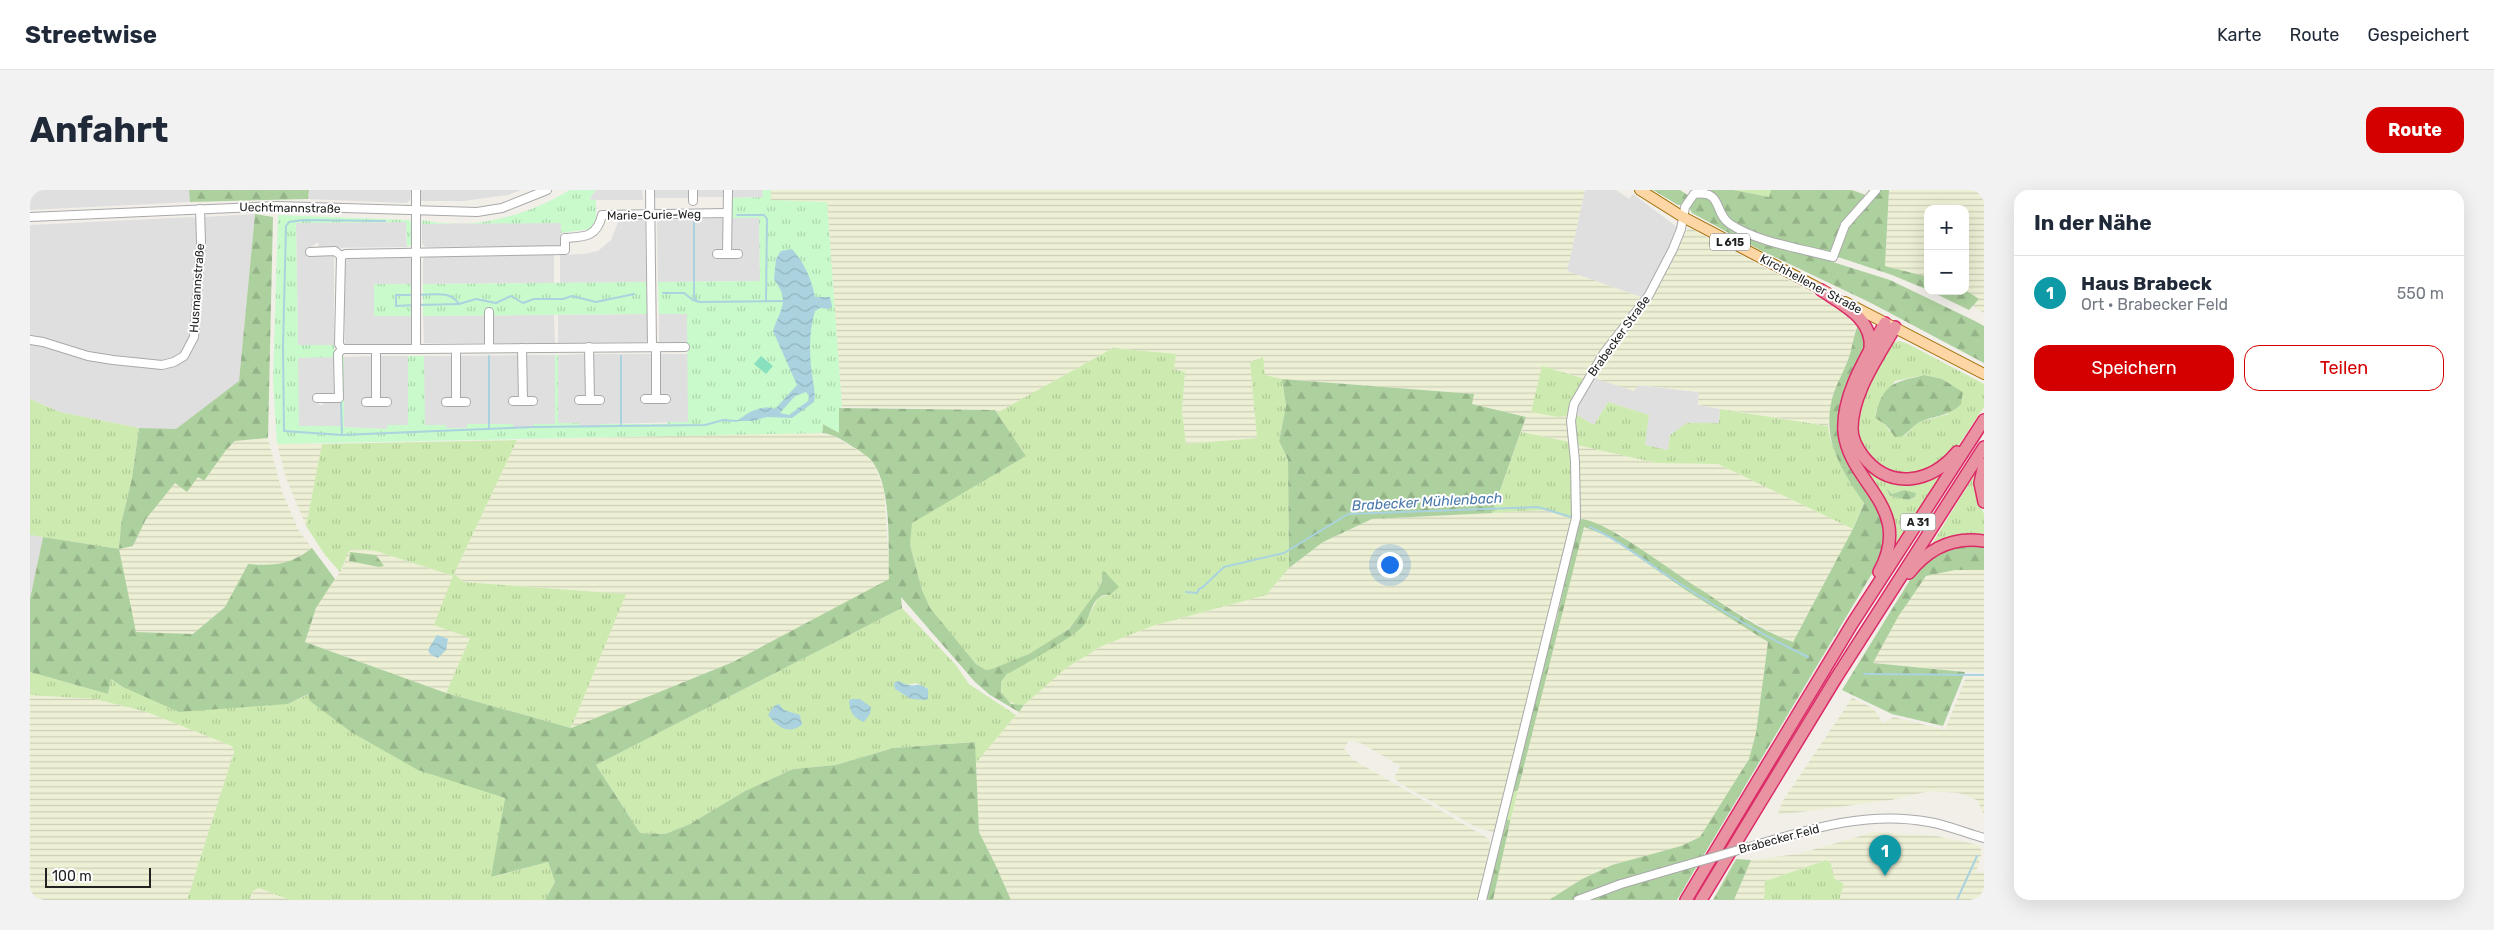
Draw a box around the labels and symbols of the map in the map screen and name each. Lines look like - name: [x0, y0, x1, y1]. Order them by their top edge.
- street label: Uechtmannstraße: [239, 200, 341, 216]
- street label: Marie-Curie-Weg: [607, 207, 701, 223]
- road number: L 615: [1710, 234, 1750, 251]
- street label: Husmannstraße: [187, 243, 207, 333]
- street label: Kirchhellener Straße: [1758, 251, 1865, 317]
- street label: Brabecker Straße: [1585, 293, 1653, 379]
- water label: Brabecker Mühlenbach: [1351, 490, 1503, 514]
- road number: A 31: [1900, 514, 1936, 531]
- your location: [1377, 552, 1403, 578]
- street label: Brabecker Feld: [1737, 821, 1821, 857]
- pin: 1: [1869, 835, 1901, 876]
- scale bar: [45, 865, 151, 888]

